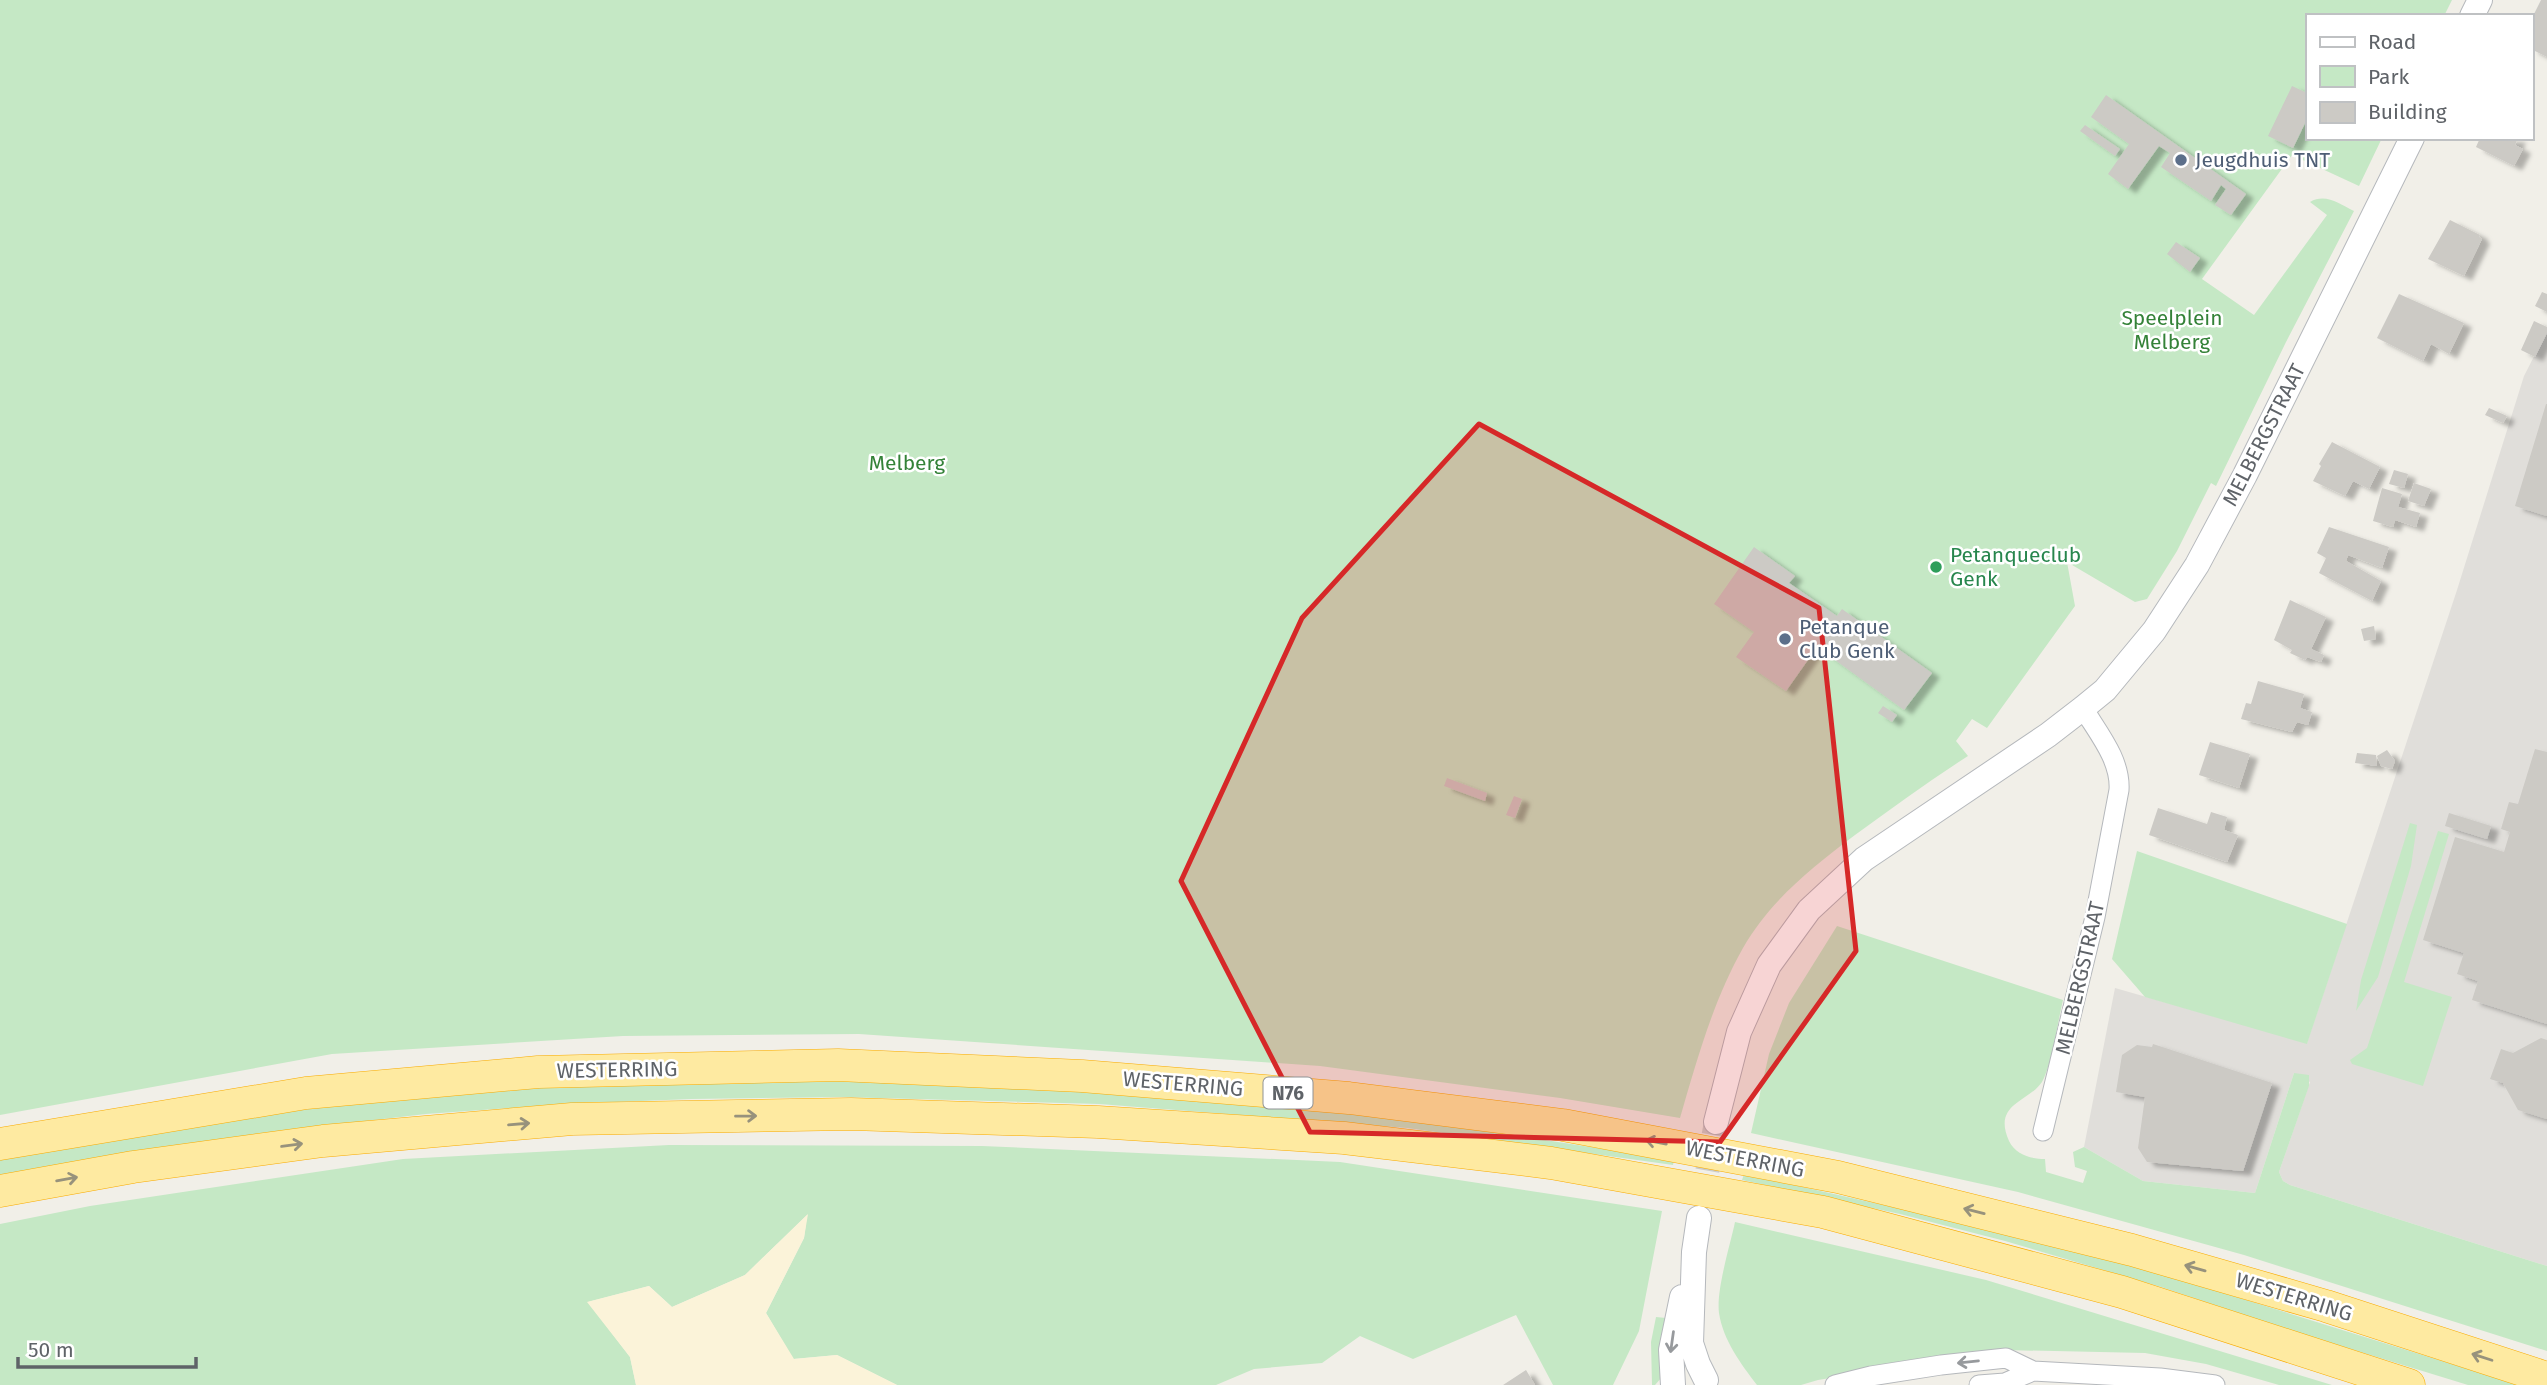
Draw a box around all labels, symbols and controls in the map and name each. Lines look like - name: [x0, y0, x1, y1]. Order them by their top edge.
- legend: [2306, 14, 2533, 140]
- text: Road: [2368, 29, 2416, 55]
- text: Park: [2368, 64, 2410, 90]
- text: Building: [2368, 99, 2447, 125]
- place label: Jeugdhuis TNT: [2195, 147, 2330, 173]
- marker: Jeugdhuis TNT: [2173, 152, 2189, 168]
- park label: Speelplein Melberg: [2121, 305, 2223, 355]
- street label: MELBERGSTRAAT: [2217, 359, 2311, 510]
- park label: Melberg: [869, 450, 945, 476]
- place label: Petanqueclub Genk: [1950, 542, 2081, 592]
- marker: Petanqueclub Genk: [1928, 559, 1944, 575]
- place label: Petanque Club Genk: [1799, 614, 1895, 664]
- marker: Petanque Club Genk: [1777, 631, 1793, 647]
- street label: MELBERGSTRAAT: [2050, 899, 2110, 1057]
- street label: WESTERRING: [556, 1056, 678, 1084]
- street label: WESTERRING: [1122, 1066, 1244, 1102]
- road number: N76: [1264, 1078, 1312, 1108]
- one-way arrow: [734, 1109, 757, 1123]
- one-way arrow: [507, 1117, 529, 1130]
- one-way arrow: [1645, 1135, 1668, 1149]
- street label: WESTERRING: [1683, 1135, 1807, 1183]
- one-way arrow: [280, 1138, 303, 1151]
- one-way arrow: [55, 1172, 78, 1185]
- one-way arrow: [1963, 1204, 1986, 1217]
- one-way arrow: [2184, 1260, 2206, 1273]
- street label: WESTERRING: [2233, 1267, 2355, 1327]
- scale bar: [18, 1326, 196, 1370]
- one-way arrow: [1666, 1330, 1679, 1353]
- text: 50 m: [28, 1337, 74, 1363]
- one-way arrow: [2471, 1350, 2493, 1363]
- one-way arrow: [1957, 1356, 1980, 1369]

